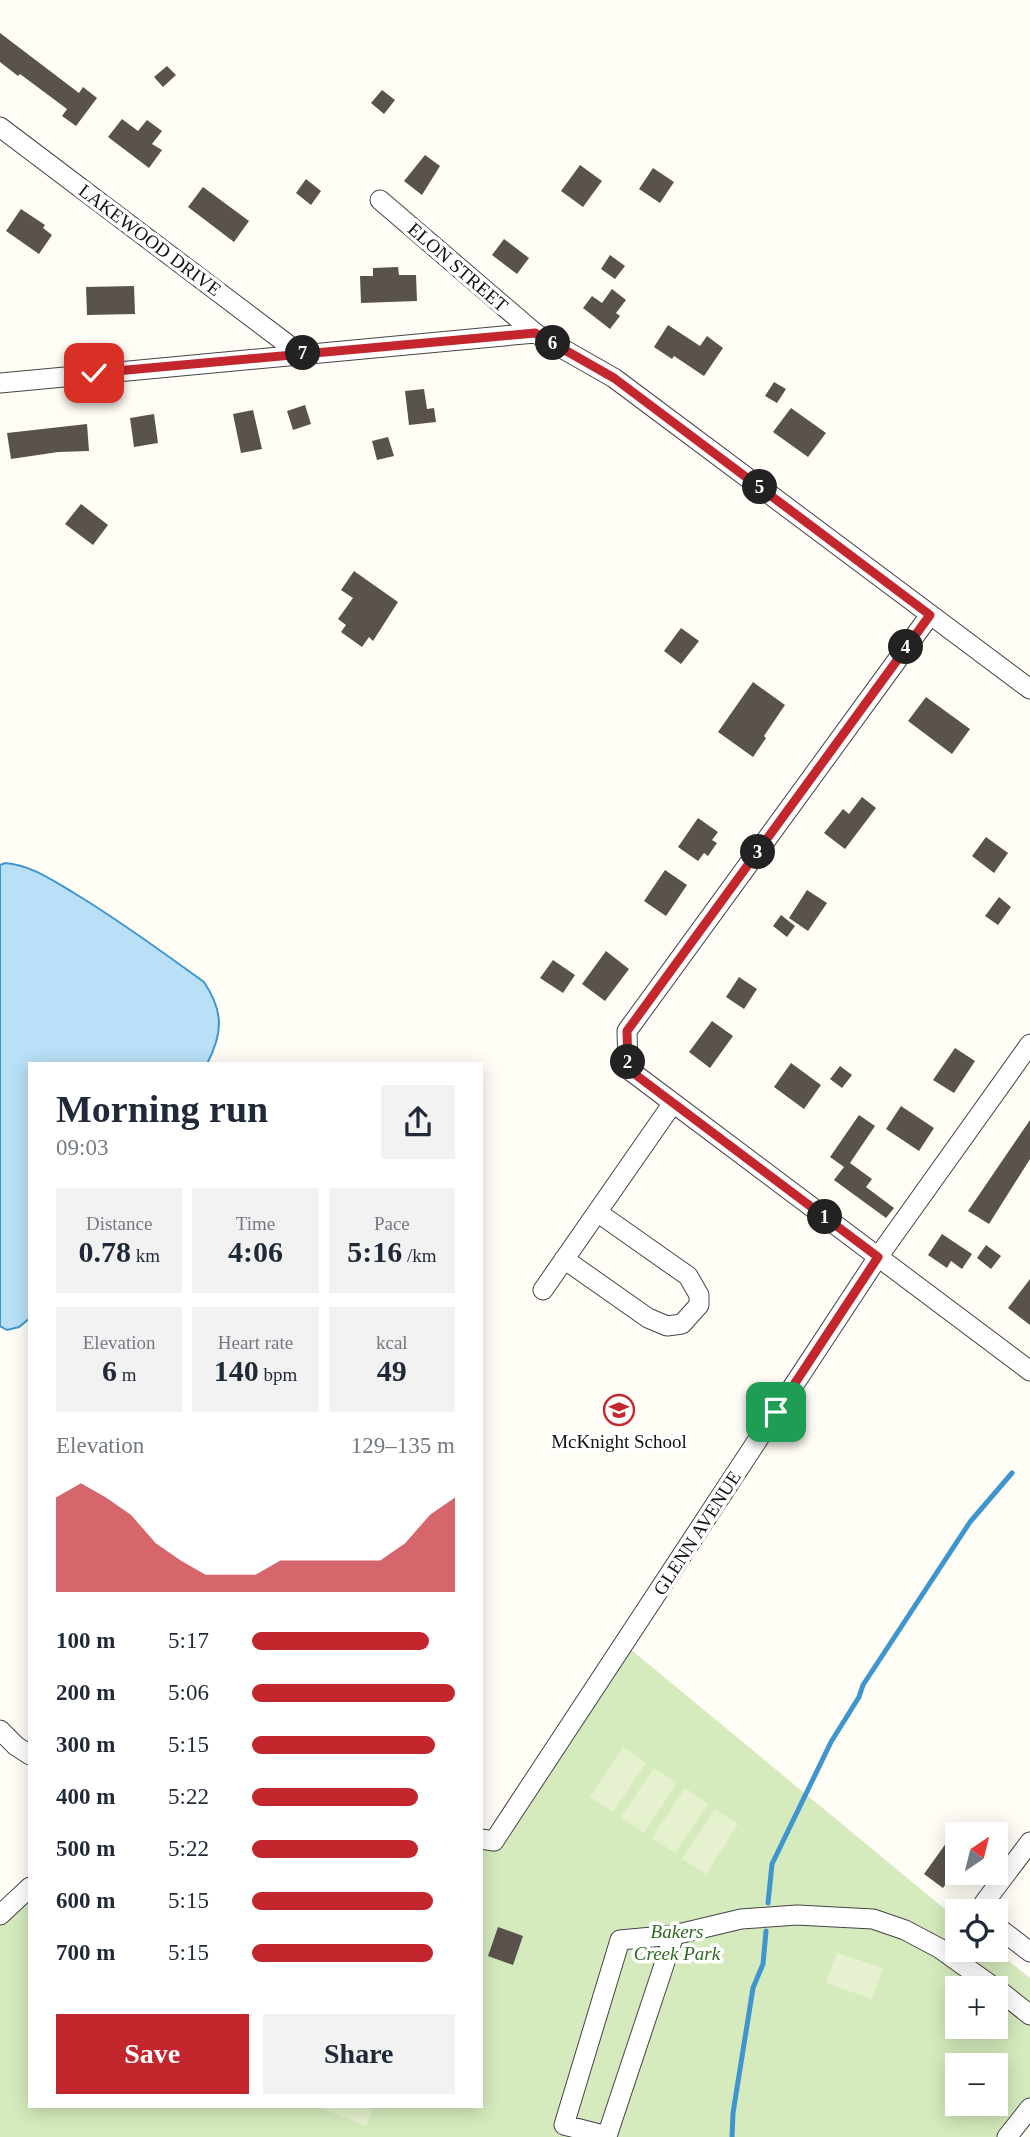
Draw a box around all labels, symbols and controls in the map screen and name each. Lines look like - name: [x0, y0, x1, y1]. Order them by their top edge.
- street label: LAKEWOOD DRIVE: [75, 180, 225, 300]
- street label: ELON STREET: [404, 218, 512, 316]
- pin: 6: [536, 326, 570, 360]
- text: 6: [548, 332, 557, 353]
- pin: 7: [286, 336, 320, 370]
- text: 7: [298, 342, 307, 363]
- pin: [64, 343, 124, 403]
- icon: check: [75, 354, 113, 392]
- pin: 5: [742, 470, 778, 504]
- text: 5: [755, 476, 764, 497]
- pin: 4: [888, 630, 923, 664]
- text: 4: [901, 636, 910, 657]
- pin: 3: [740, 834, 776, 870]
- text: 3: [753, 841, 762, 862]
- pin: 2: [610, 1044, 646, 1080]
- text: 2: [623, 1051, 632, 1072]
- button: share: [381, 1085, 455, 1159]
- text: Morning run: [56, 1088, 268, 1130]
- text: 09:03: [56, 1135, 108, 1160]
- pin: 1: [808, 1200, 842, 1234]
- text: 1: [820, 1206, 829, 1227]
- text: Distance: [86, 1213, 152, 1234]
- text: Time: [236, 1213, 275, 1234]
- text: Pace: [374, 1213, 410, 1234]
- text: 0.78: [78, 1235, 131, 1268]
- text: 4:06: [228, 1235, 283, 1268]
- text: 5:16: [347, 1235, 402, 1268]
- text: km: [131, 1245, 160, 1266]
- text: /km: [402, 1245, 436, 1266]
- text: Elevation: [83, 1332, 156, 1353]
- text: Heart rate: [218, 1332, 293, 1353]
- text: kcal: [376, 1332, 408, 1353]
- text: 6: [102, 1354, 117, 1387]
- text: 140: [214, 1354, 259, 1387]
- text: 49: [377, 1354, 407, 1387]
- text: m: [117, 1364, 136, 1385]
- text: bpm: [259, 1364, 297, 1385]
- pin: [746, 1382, 806, 1442]
- school or university icon: McKnight School: [602, 1393, 636, 1427]
- icon: arrive: [757, 1393, 795, 1431]
- place label: McKnight School: [551, 1431, 687, 1452]
- text: Elevation: [56, 1433, 144, 1458]
- text: 129–135 m: [351, 1433, 455, 1458]
- street label: GLENN AVENUE: [649, 1467, 745, 1599]
- text: 100 m: [56, 1628, 115, 1653]
- text: 5:17: [168, 1628, 209, 1653]
- text: 200 m: [56, 1680, 115, 1705]
- text: 5:06: [168, 1680, 209, 1705]
- text: 300 m: [56, 1732, 115, 1757]
- text: 5:15: [168, 1732, 209, 1757]
- text: 400 m: [56, 1784, 115, 1809]
- text: 5:22: [168, 1784, 209, 1809]
- north arrow: [945, 1822, 1008, 1885]
- map controls: [945, 1822, 1008, 2116]
- text: 500 m: [56, 1836, 115, 1861]
- text: 5:22: [168, 1836, 209, 1861]
- text: 600 m: [56, 1888, 115, 1913]
- text: 5:15: [168, 1888, 209, 1913]
- button: locate: [945, 1899, 1008, 1962]
- park label: Bakers Creek Park: [634, 1921, 721, 1964]
- text: 700 m: [56, 1940, 115, 1965]
- text: 5:15: [168, 1940, 209, 1965]
- button: +: [945, 1976, 1008, 2039]
- button: Save: [56, 2014, 249, 2094]
- button: Share: [263, 2014, 455, 2094]
- button: −: [945, 2053, 1008, 2116]

